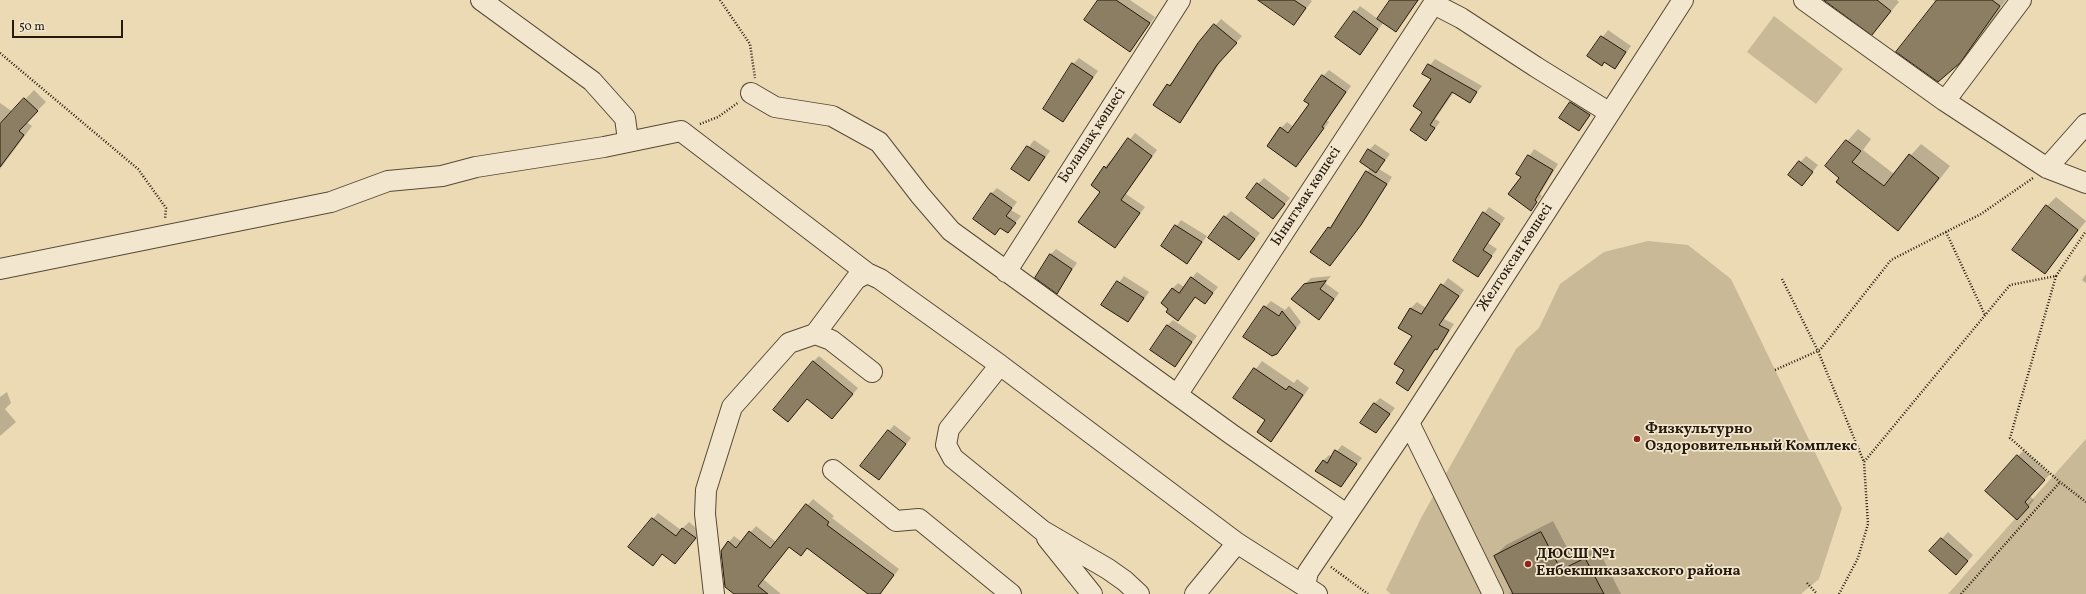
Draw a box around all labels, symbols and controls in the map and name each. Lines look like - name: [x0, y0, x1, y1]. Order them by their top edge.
- scale bar: [14, 12, 125, 38]
- text: 50 m: [19, 19, 45, 35]
- street label: Болашақ көшесі: [1055, 85, 1131, 187]
- street label: Ынытмак көшесі: [1268, 144, 1346, 250]
- street label: Желтоксан көшесі: [1474, 201, 1558, 315]
- place label: Физкультурно Оздоровительный Комплекс: [1645, 421, 1857, 456]
- marker: Физкультурно Оздоровительный Комплекс: [1632, 434, 1642, 444]
- place label: ДЮСШ №1 Енбекшиказахского района: [1536, 546, 1741, 581]
- marker: ДЮСШ №1 Енбекшиказахского района: [1523, 559, 1533, 569]

